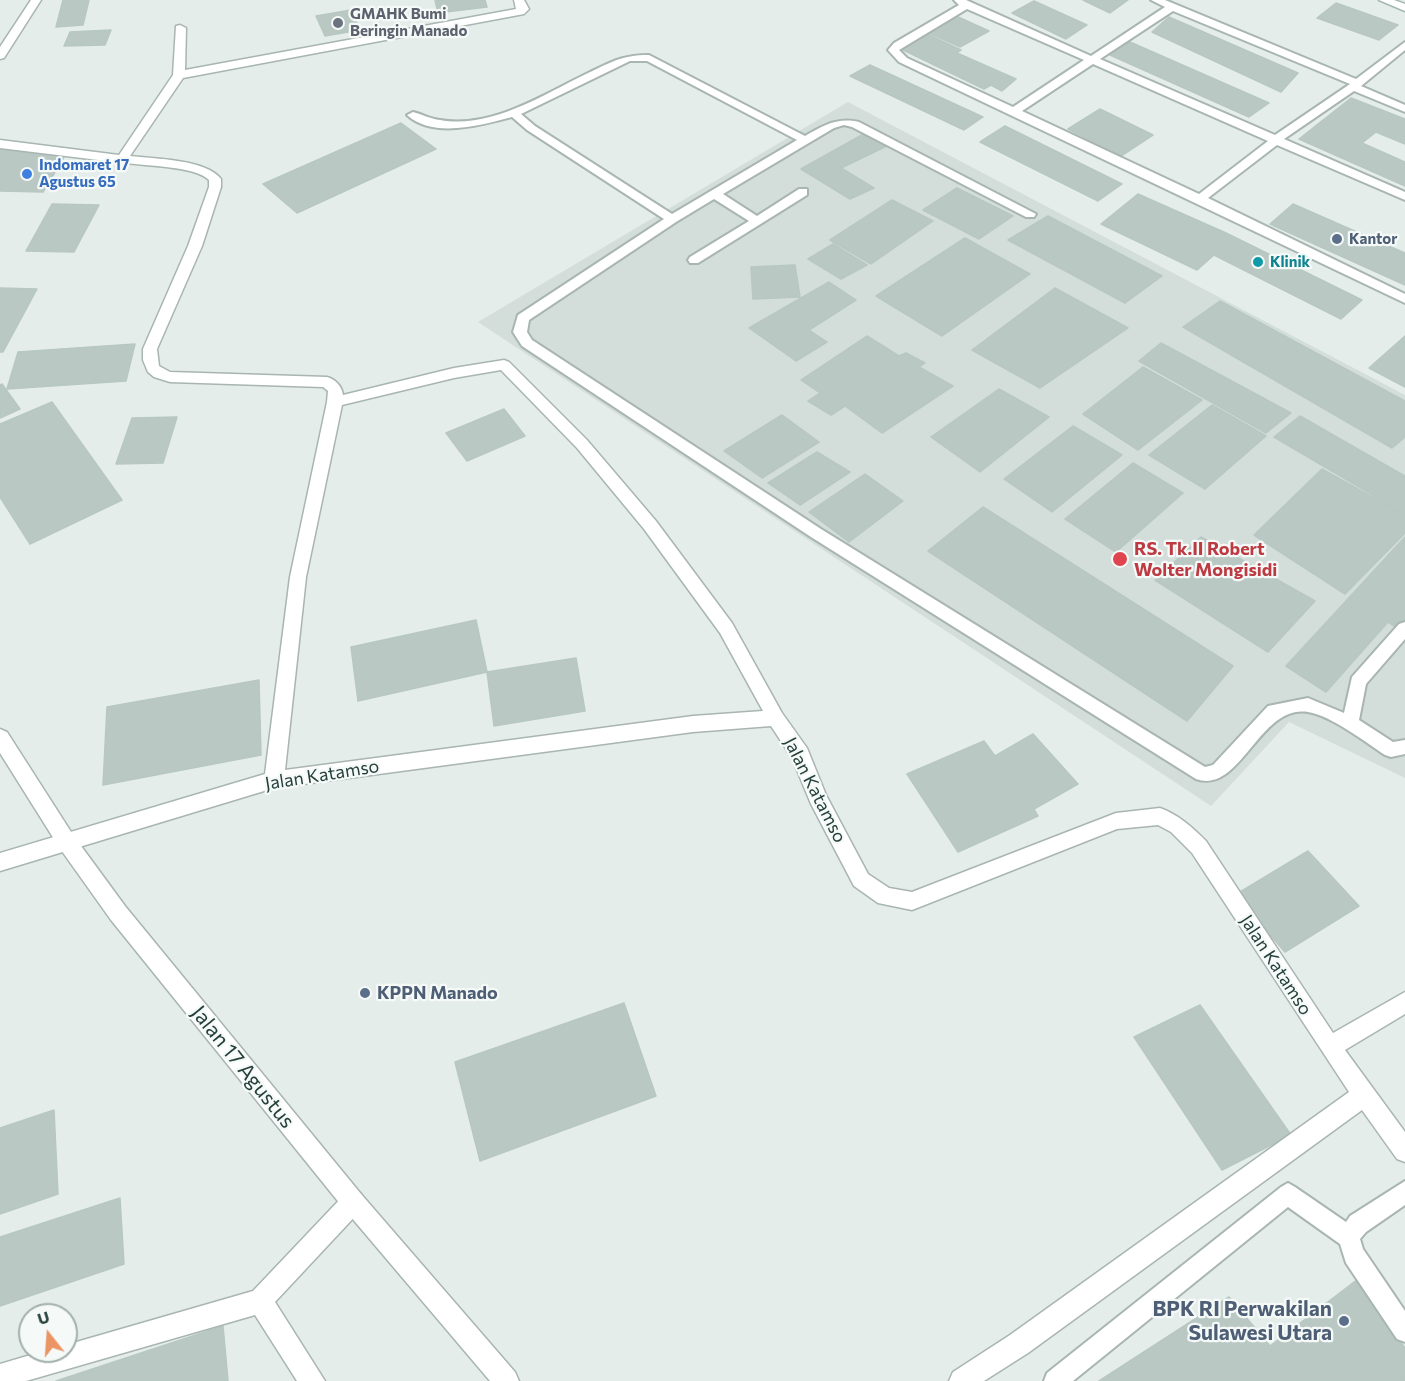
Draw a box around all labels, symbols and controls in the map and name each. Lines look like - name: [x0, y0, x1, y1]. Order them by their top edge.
- place label: GMAHK Bumi Beringin Manado: [350, 5, 467, 40]
- marker: GMAHK Bumi Beringin Manado: [331, 16, 345, 30]
- place label: Indomaret 17 Agustus 65: [39, 156, 129, 191]
- marker: Indomaret 17 Agustus 65: [20, 167, 34, 181]
- place label: Kantor: [1349, 230, 1397, 248]
- marker: Kantor: [1330, 232, 1344, 246]
- place label: Klinik: [1270, 253, 1310, 271]
- marker: Klinik: [1251, 255, 1265, 269]
- place label: RS. Tk.II Robert Wolter Mongisidi: [1134, 538, 1277, 580]
- marker: RS. Tk.II Robert Wolter Mongisidi: [1111, 550, 1129, 568]
- street label: Jalan Katamso: [779, 734, 851, 846]
- street label: Jalan Katamso: [263, 755, 381, 795]
- street label: Jalan Katamso: [1236, 911, 1316, 1019]
- place label: KPPN Manado: [377, 982, 498, 1004]
- marker: KPPN Manado: [358, 986, 372, 1000]
- street label: Jalan 17 Agustus: [186, 1001, 300, 1133]
- place label: BPK RI Perwakilan Sulawesi Utara: [1152, 1296, 1332, 1346]
- north arrow: [18, 1303, 78, 1363]
- text: U: [35, 1306, 52, 1328]
- marker: BPK RI Perwakilan Sulawesi Utara: [1337, 1314, 1351, 1328]

